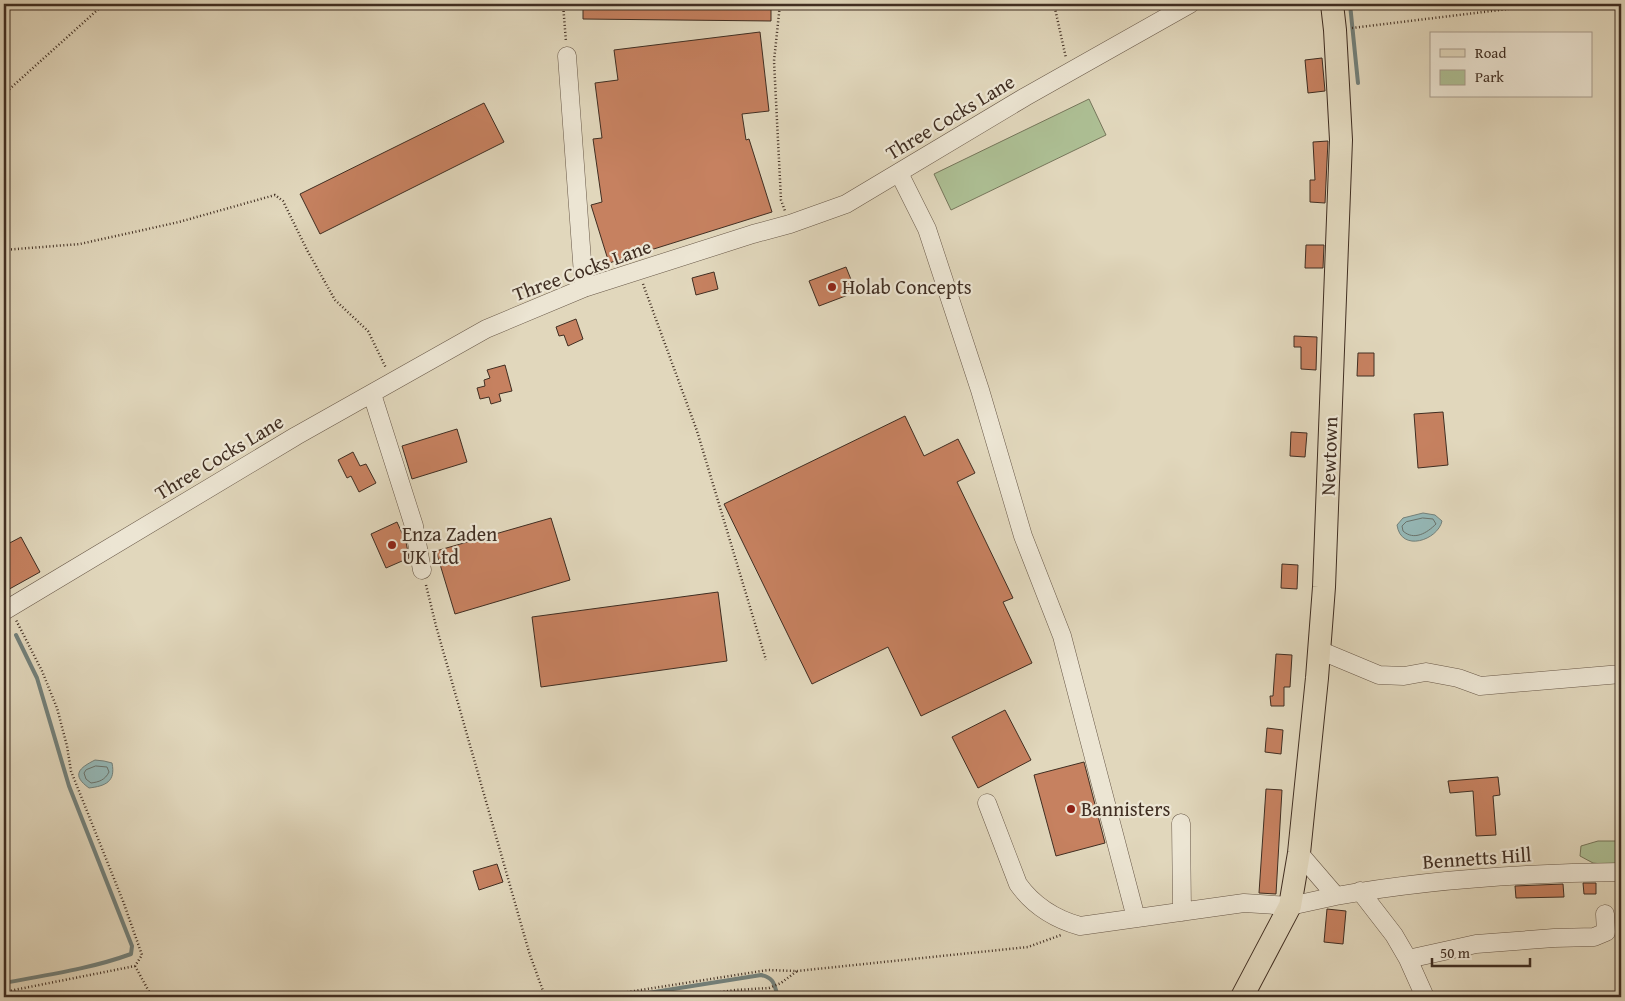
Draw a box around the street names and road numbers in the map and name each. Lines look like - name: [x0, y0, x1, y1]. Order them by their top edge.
- street label: Three Cocks Lane: [880, 67, 1020, 166]
- street label: Three Cocks Lane: [508, 231, 655, 308]
- street label: Three Cocks Lane: [149, 407, 289, 506]
- street label: Newtown: [1313, 416, 1344, 496]
- street label: Bennetts Hill: [1422, 839, 1533, 876]

